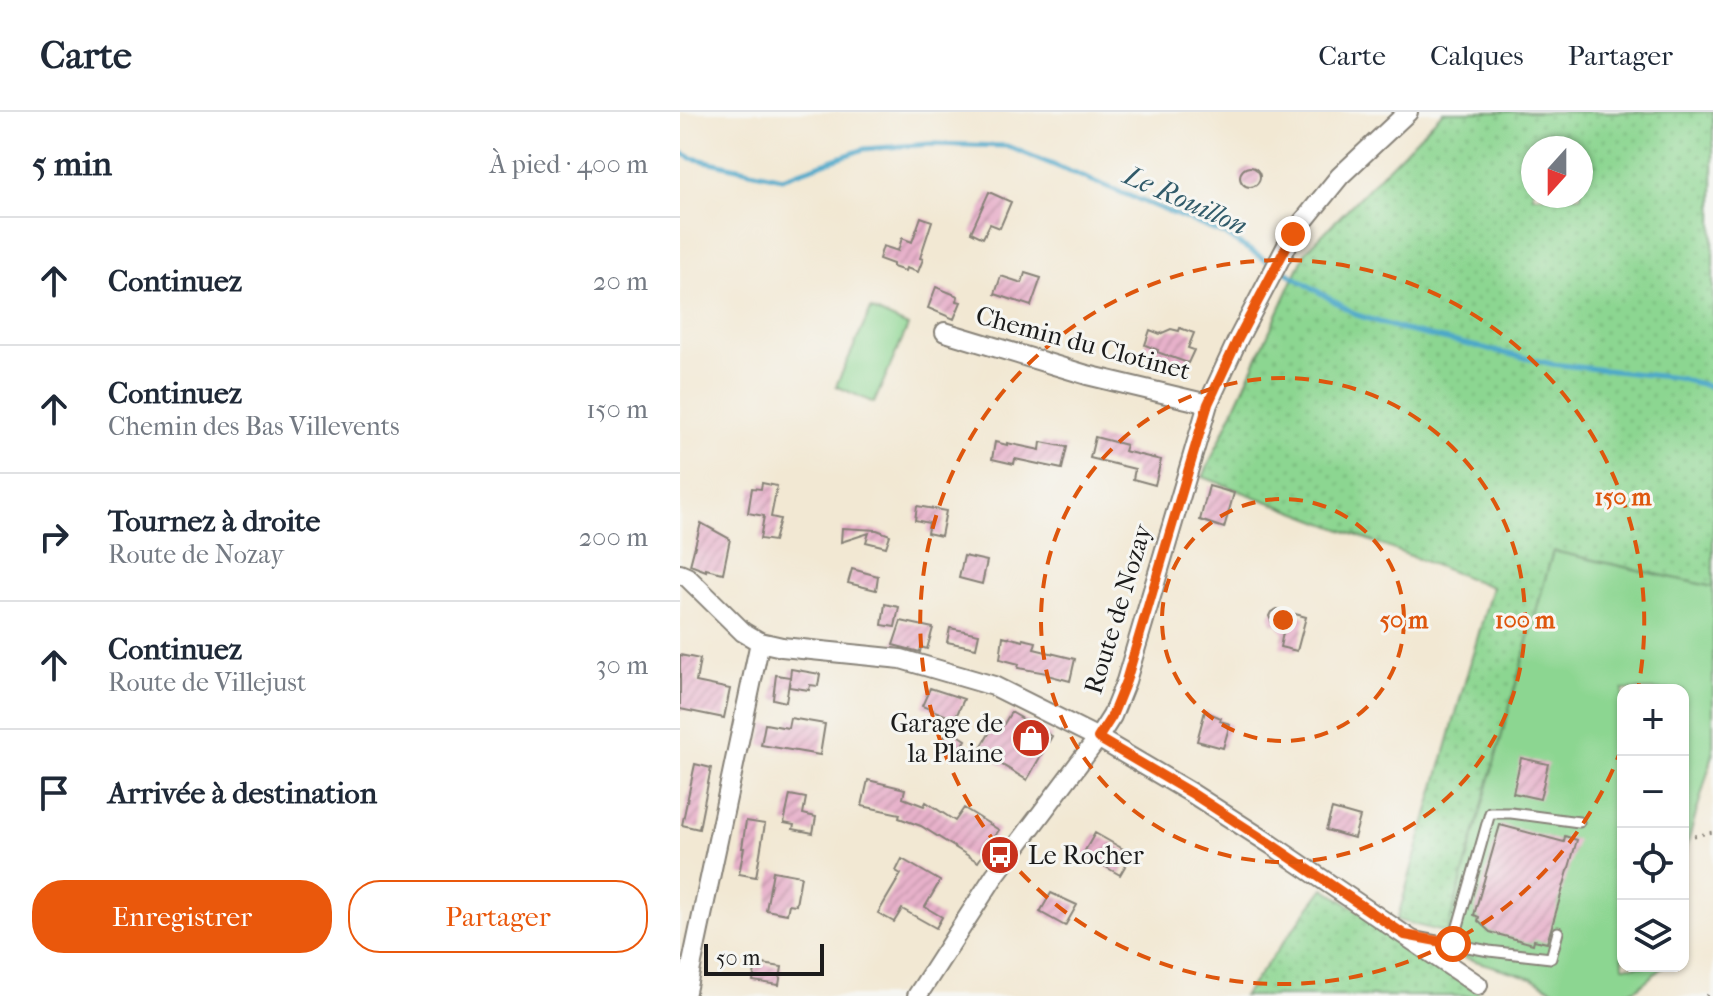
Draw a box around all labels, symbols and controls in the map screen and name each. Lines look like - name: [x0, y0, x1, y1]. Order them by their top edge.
- text: Carte: [40, 33, 132, 78]
- text: Carte: [1318, 39, 1386, 72]
- text: Calques: [1430, 39, 1524, 72]
- text: Partager: [1568, 39, 1673, 72]
- north arrow: [1521, 136, 1593, 208]
- text: 5 min: [32, 144, 112, 184]
- text: À pied · 400 m: [489, 149, 648, 180]
- water label: Le Rouillon: [1117, 157, 1253, 242]
- route end: [1275, 216, 1311, 252]
- icon: ahead: [32, 259, 76, 303]
- text: Continuez: [108, 264, 242, 299]
- text: 20 m: [593, 266, 648, 297]
- street label: Chemin du Clotinet: [972, 299, 1194, 387]
- text: Continuez: [108, 376, 242, 411]
- icon: ahead: [32, 387, 76, 431]
- text: 150 m: [586, 394, 648, 425]
- text: Chemin des Bas Villevents: [108, 411, 400, 442]
- text: 150 m: [1594, 483, 1653, 511]
- text: Tournez à droite: [108, 504, 320, 539]
- icon: right: [32, 515, 76, 559]
- street label: Route de Nozay: [1077, 519, 1159, 698]
- text: 200 m: [579, 522, 648, 553]
- text: Route de Nozay: [108, 539, 284, 570]
- centre of rings: [1269, 606, 1297, 634]
- text: 50 m: [1380, 606, 1429, 634]
- text: 100 m: [1495, 606, 1556, 634]
- text: Continuez: [108, 632, 242, 667]
- icon: ahead: [32, 643, 76, 687]
- text: 30 m: [596, 650, 648, 681]
- text: Route de Villejust: [108, 667, 306, 698]
- map controls: [1617, 684, 1689, 972]
- button: +: [1617, 684, 1689, 756]
- place label: Garage de la Plaine: [890, 708, 1003, 769]
- shop icon: Garage de la Plaine: [1010, 717, 1052, 759]
- button: −: [1617, 756, 1689, 828]
- icon: arrive: [32, 771, 76, 815]
- text: Arrivée à destination: [108, 776, 377, 811]
- button: locate: [1617, 828, 1689, 900]
- bus stop icon: Le Rocher: [979, 834, 1021, 876]
- place label: Le Rocher: [1028, 840, 1144, 871]
- button: Enregistrer: [32, 880, 332, 953]
- button: Partager: [348, 880, 648, 953]
- button: layers: [1617, 900, 1689, 972]
- route start: [1435, 926, 1471, 962]
- scale bar: [704, 940, 824, 976]
- text: 50 m: [716, 945, 761, 971]

